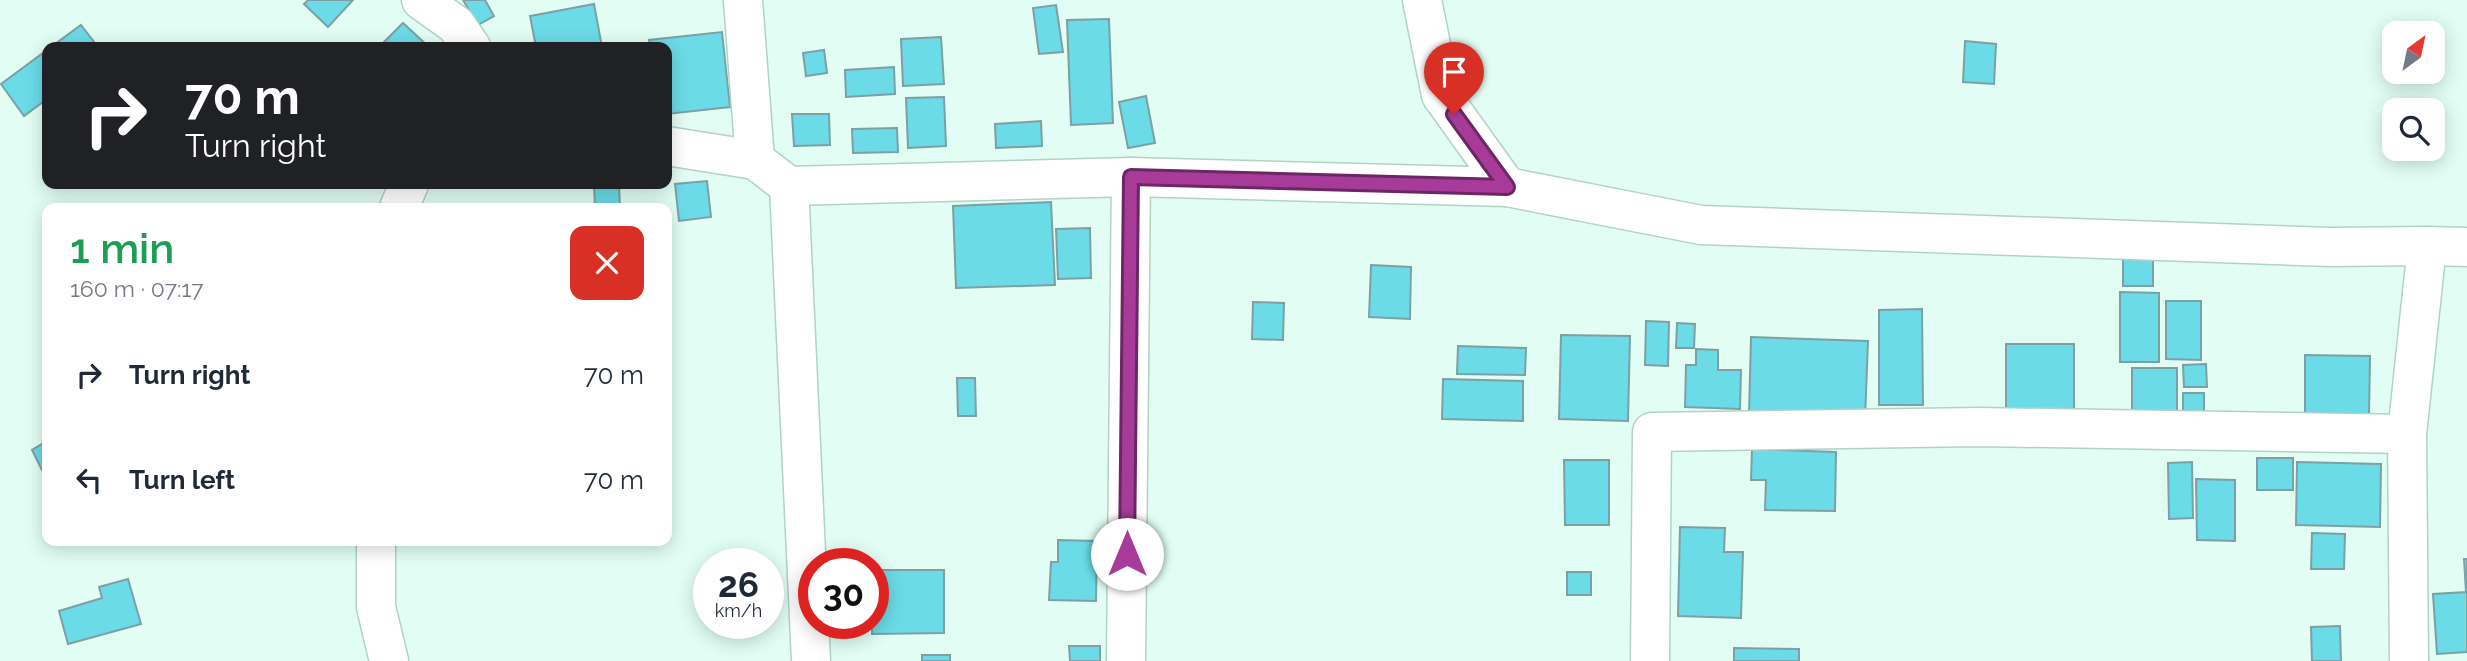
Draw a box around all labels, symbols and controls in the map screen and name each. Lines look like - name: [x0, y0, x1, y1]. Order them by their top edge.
- north arrow: [2382, 21, 2445, 84]
- map controls: [2382, 21, 2445, 161]
- pin: [1424, 42, 1484, 114]
- icon: arrive: [1435, 53, 1473, 91]
- text: 70 m: [185, 68, 300, 125]
- icon: right: [70, 70, 161, 161]
- button: search: [2382, 98, 2445, 161]
- text: Turn right: [185, 127, 326, 164]
- text: 1 min: [70, 224, 174, 273]
- button: close: [570, 226, 644, 300]
- text: 160 m · 07:17: [70, 275, 203, 302]
- icon: right: [70, 356, 108, 394]
- text: Turn right: [129, 360, 250, 390]
- text: 70 m: [584, 360, 644, 390]
- icon: left: [70, 461, 108, 499]
- text: Turn left: [129, 465, 235, 495]
- text: 70 m: [584, 465, 644, 495]
- position arrow: [1090, 517, 1164, 591]
- speed limit sign: 30: [798, 548, 889, 639]
- text: 26: [718, 564, 759, 605]
- text: km/h: [715, 600, 762, 621]

